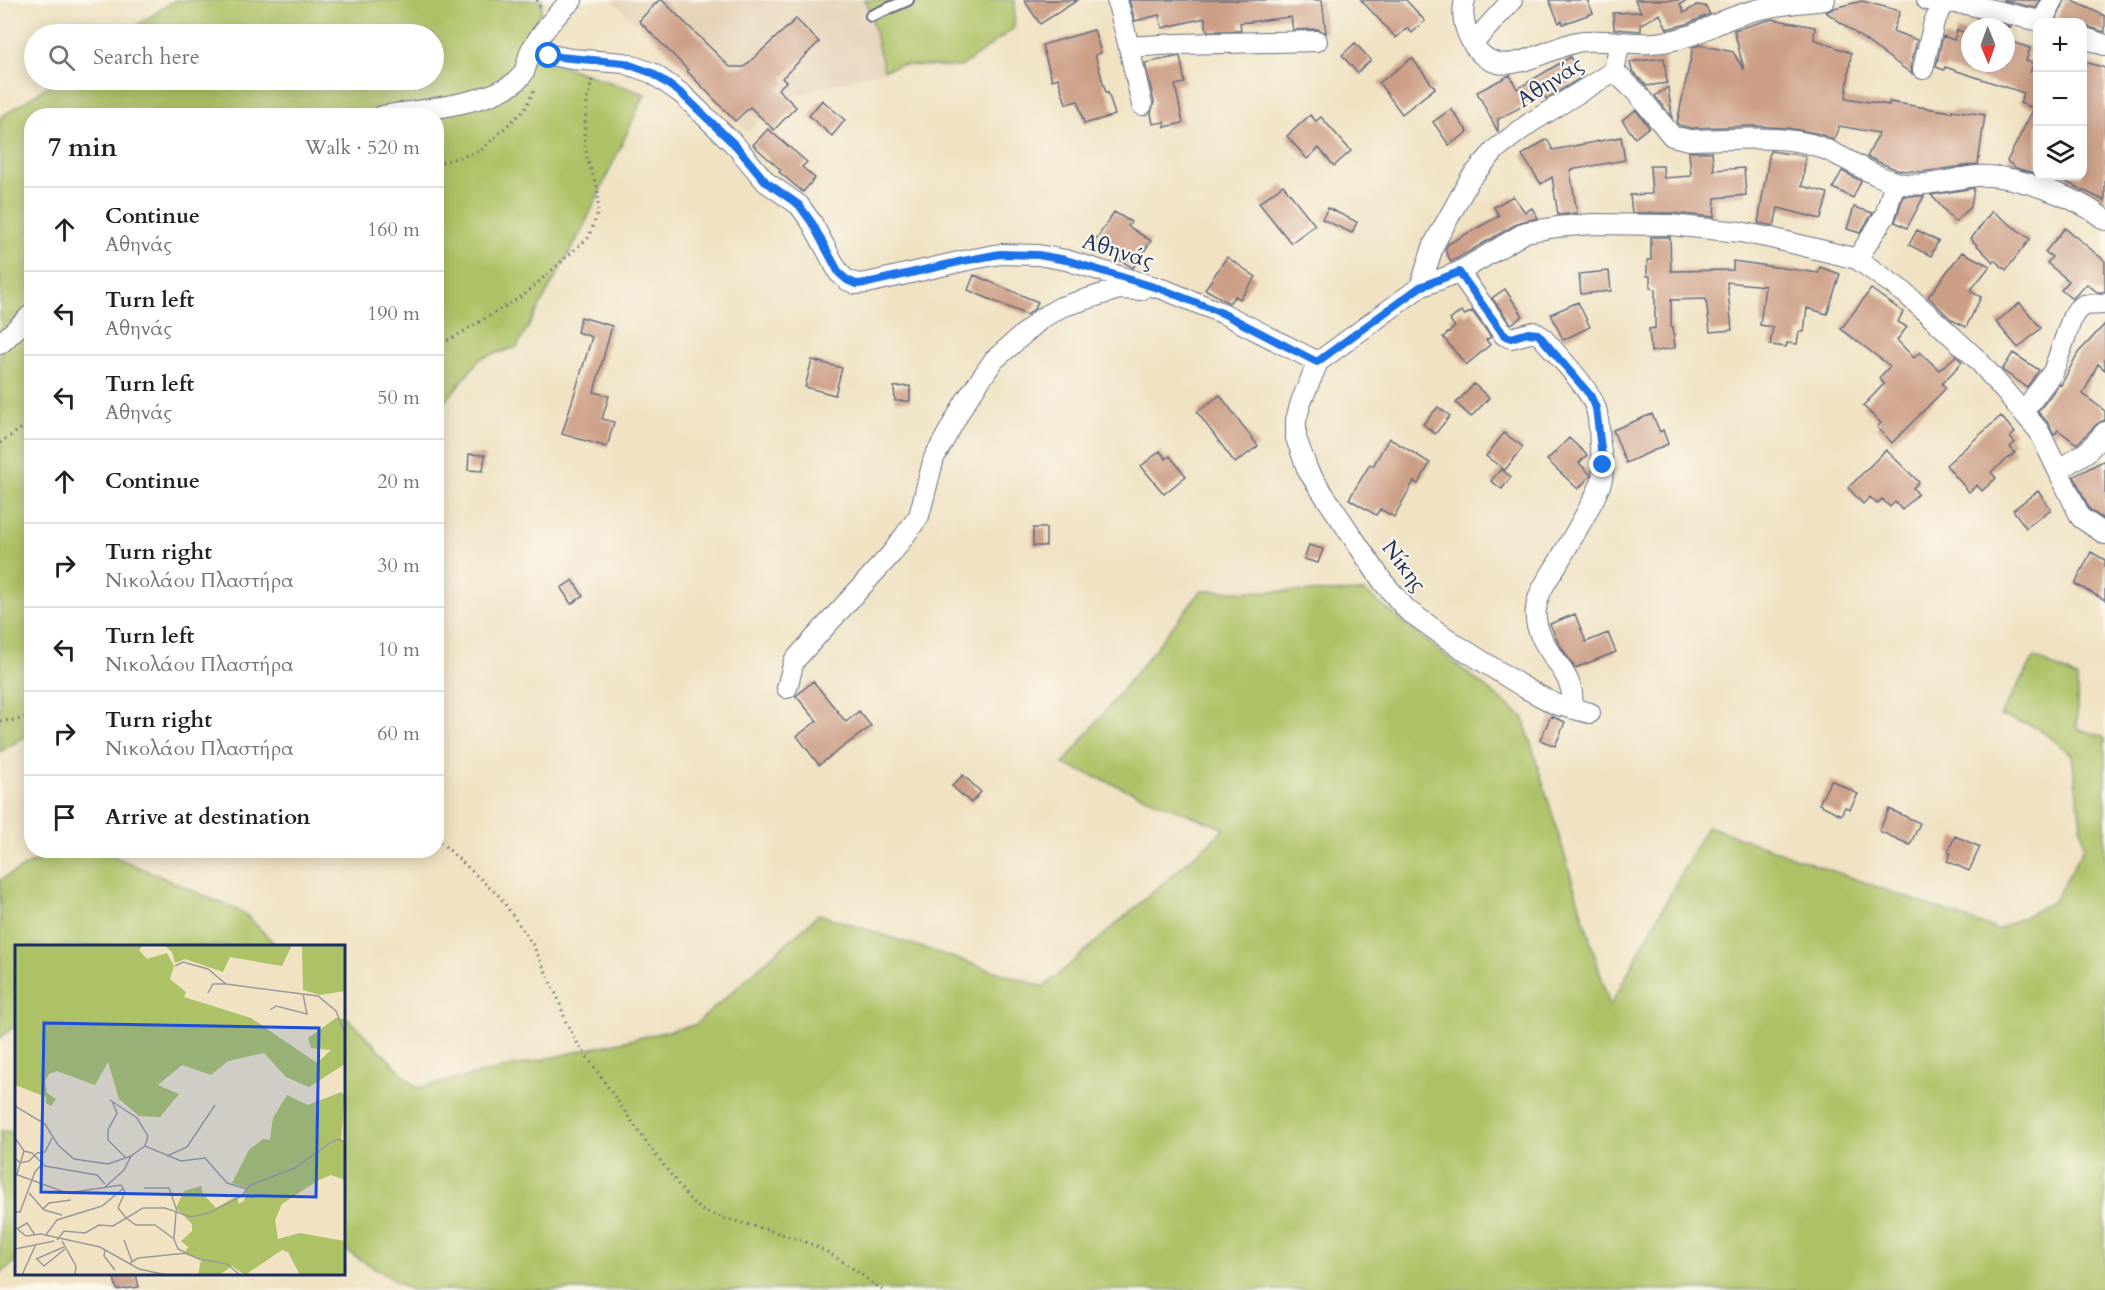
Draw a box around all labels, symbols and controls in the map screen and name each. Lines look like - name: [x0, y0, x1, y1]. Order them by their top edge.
- north arrow: [1961, 18, 2015, 72]
- map controls: [2033, 18, 2087, 180]
- button: +: [2033, 18, 2087, 72]
- search box: [24, 24, 444, 90]
- icon: search: [45, 41, 78, 74]
- text: Search here: [93, 42, 200, 72]
- route start: [535, 42, 561, 68]
- street label: Αθηνάς: [1511, 49, 1589, 115]
- button: −: [2033, 72, 2087, 126]
- button: layers: [2033, 126, 2087, 180]
- text: 7 min: [48, 130, 117, 165]
- text: Walk · 520 m: [305, 134, 420, 161]
- text: Continue: [105, 201, 200, 231]
- icon: ahead: [48, 213, 81, 246]
- text: 160 m: [367, 216, 420, 243]
- street label: Αθηνάς: [1078, 226, 1158, 276]
- text: Αθηνάς: [105, 231, 172, 258]
- text: Turn left: [105, 285, 194, 315]
- icon: left: [48, 297, 81, 330]
- text: 190 m: [367, 300, 420, 327]
- text: Αθηνάς: [105, 315, 172, 342]
- text: Turn left: [105, 369, 194, 399]
- icon: left: [48, 381, 81, 414]
- text: 50 m: [377, 384, 420, 411]
- text: Αθηνάς: [105, 399, 172, 426]
- route end: [1589, 451, 1615, 477]
- icon: ahead: [48, 465, 81, 498]
- text: Continue: [105, 466, 200, 496]
- text: 20 m: [377, 468, 420, 495]
- street label: Νίκης: [1375, 534, 1433, 598]
- text: Turn right: [105, 537, 212, 567]
- icon: right: [48, 549, 81, 582]
- text: 30 m: [377, 552, 420, 579]
- text: Νικολάου Πλαστήρα: [105, 567, 293, 594]
- text: Turn left: [105, 621, 194, 651]
- icon: left: [48, 633, 81, 666]
- text: 10 m: [377, 636, 420, 663]
- text: Νικολάου Πλαστήρα: [105, 651, 293, 678]
- text: Turn right: [105, 705, 212, 735]
- icon: right: [48, 717, 81, 750]
- text: 60 m: [377, 720, 420, 747]
- text: Νικολάου Πλαστήρα: [105, 735, 293, 762]
- icon: arrive: [48, 801, 81, 834]
- text: Arrive at destination: [105, 802, 310, 832]
- inset map: [15, 945, 345, 1275]

